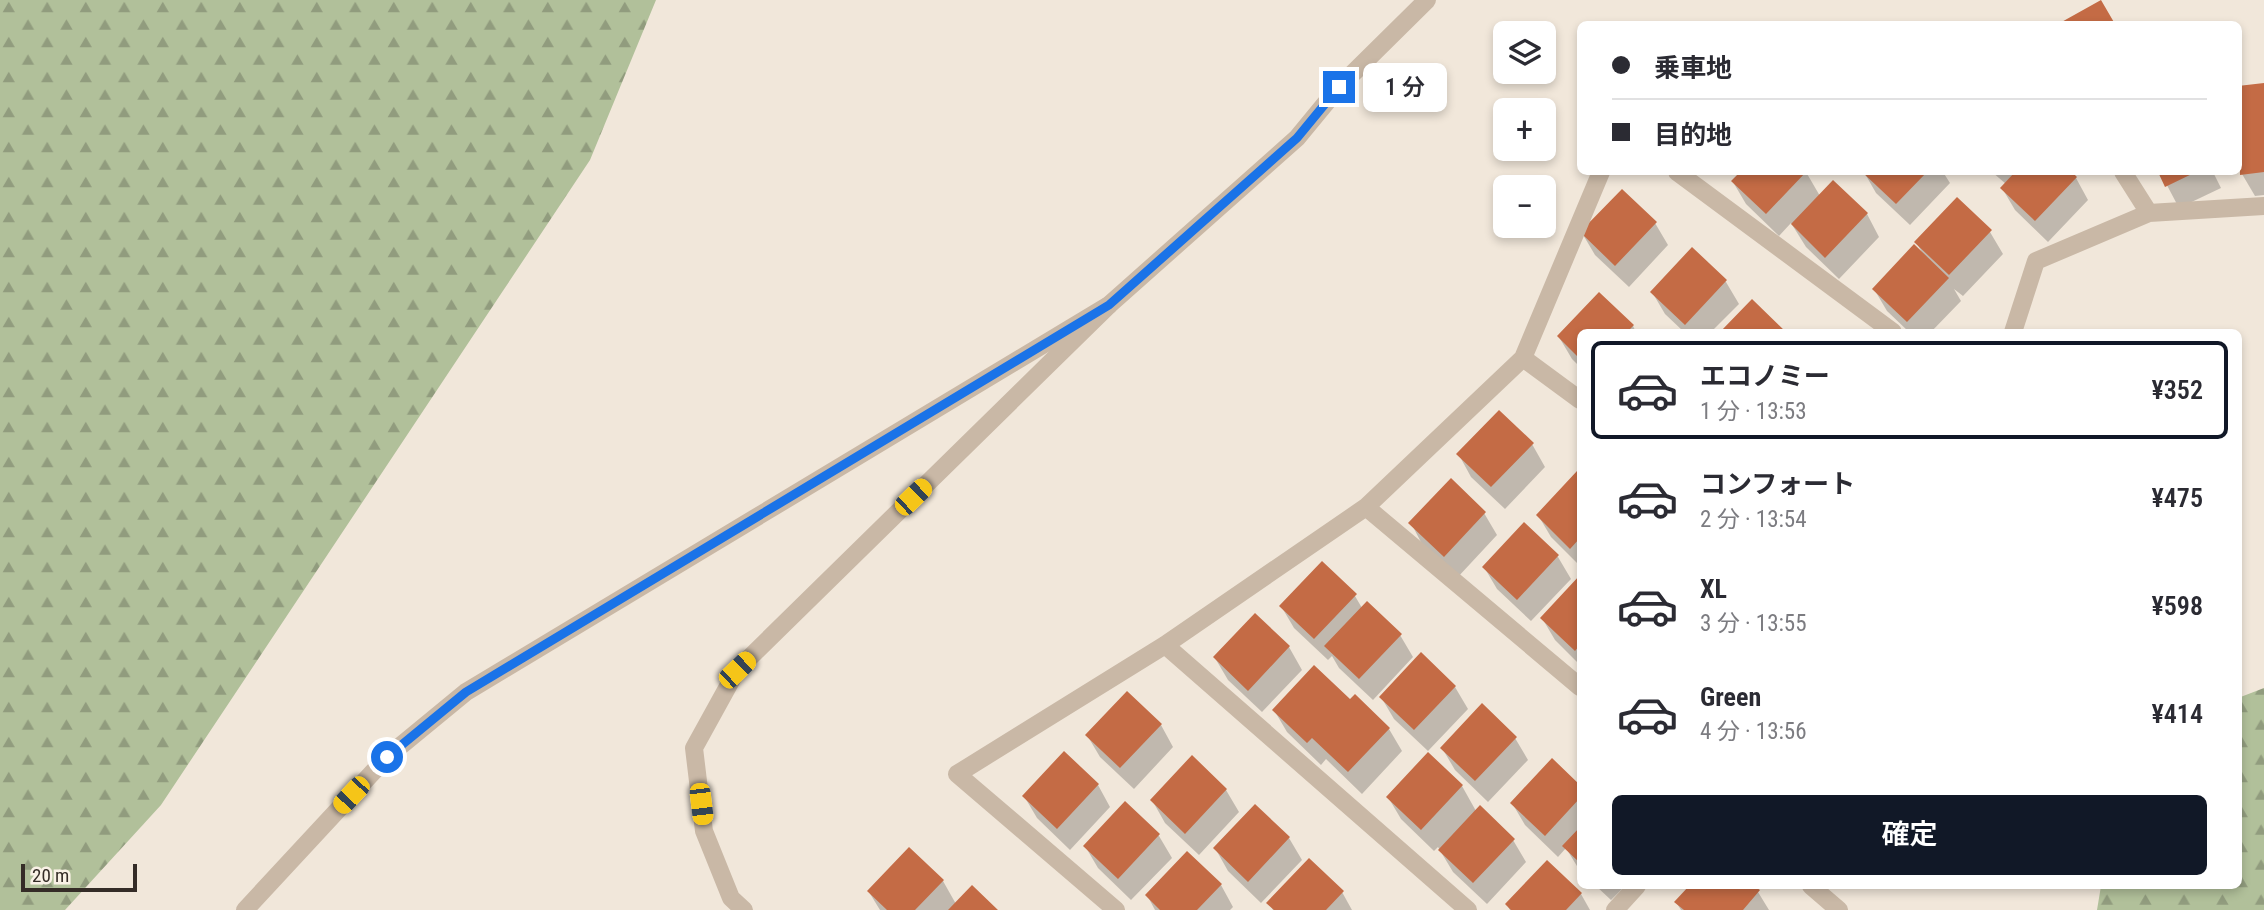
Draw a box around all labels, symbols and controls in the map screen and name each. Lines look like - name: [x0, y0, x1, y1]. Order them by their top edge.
- map controls: [1493, 21, 1556, 238]
- button: layers: [1493, 21, 1556, 84]
- text: 乗車地: [1654, 53, 1732, 83]
- callout: 1 分: [1364, 62, 1448, 112]
- route end: [1323, 71, 1355, 103]
- text: 1 分: [1385, 74, 1425, 101]
- button: +: [1493, 98, 1556, 161]
- text: 目的地: [1654, 120, 1732, 150]
- button: −: [1493, 175, 1556, 238]
- icon: car: [1616, 359, 1679, 422]
- text: エコノミー: [1700, 361, 1830, 391]
- text: ¥352: [2151, 375, 2203, 405]
- text: 1 分 · 13:53: [1700, 398, 1807, 425]
- icon: car: [1616, 467, 1679, 530]
- text: コンフォート: [1700, 469, 1855, 499]
- car: [891, 475, 936, 519]
- text: ¥475: [2151, 483, 2203, 513]
- text: 2 分 · 13:54: [1700, 506, 1807, 533]
- text: XL: [1700, 574, 1727, 604]
- icon: car: [1616, 575, 1679, 638]
- text: ¥598: [2151, 591, 2203, 621]
- text: 3 分 · 13:55: [1700, 610, 1807, 637]
- car: [715, 648, 760, 692]
- text: Green: [1700, 682, 1761, 712]
- icon: car: [1616, 683, 1679, 746]
- text: ¥414: [2151, 699, 2203, 729]
- text: 4 分 · 13:56: [1700, 718, 1807, 745]
- route start: [371, 741, 403, 773]
- car: [329, 772, 374, 818]
- car: [689, 782, 714, 826]
- button: 確定: [1612, 795, 2207, 875]
- scale bar: [21, 861, 136, 893]
- text: 20 m: [32, 864, 69, 887]

